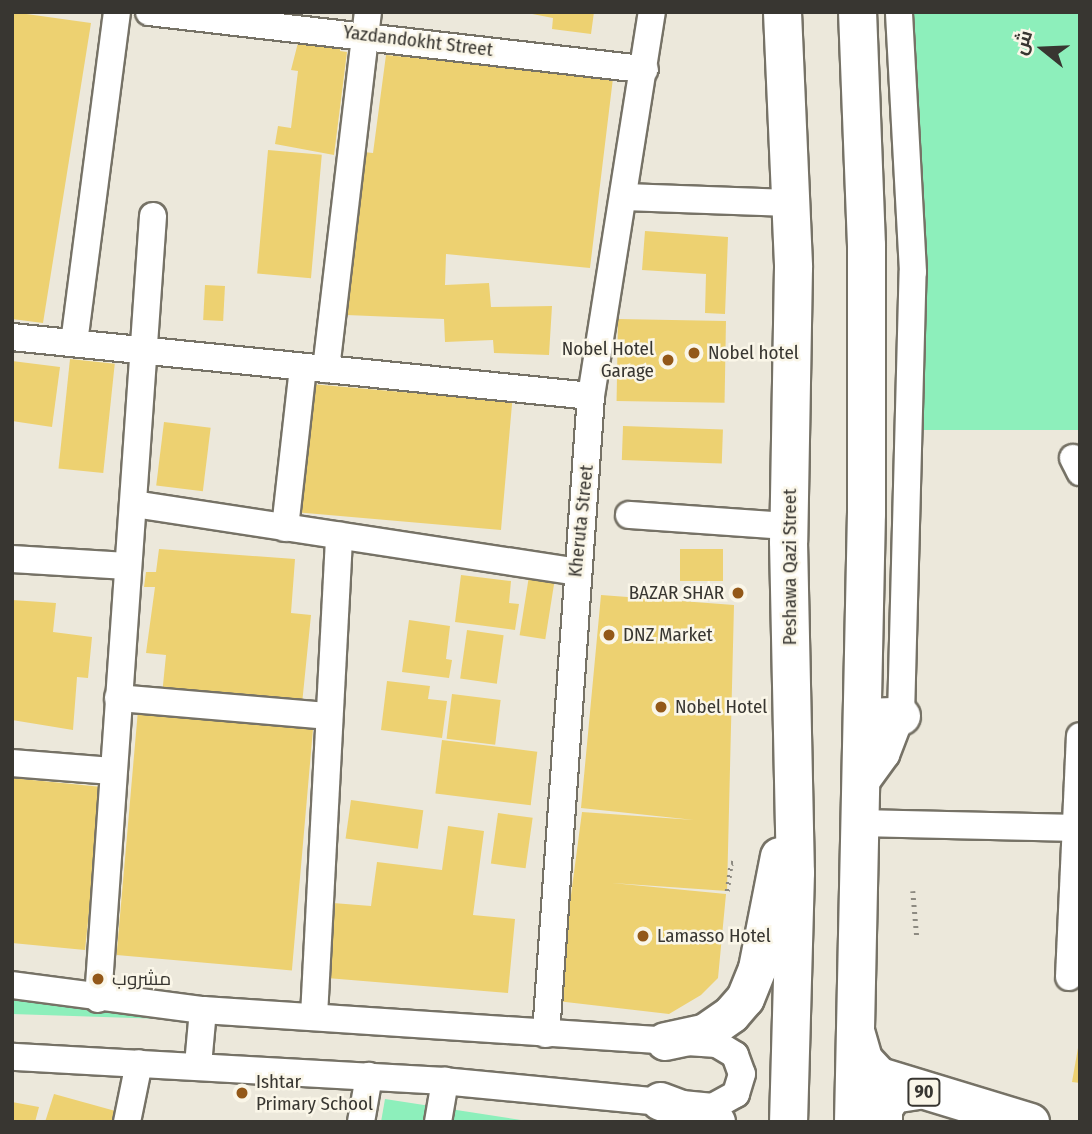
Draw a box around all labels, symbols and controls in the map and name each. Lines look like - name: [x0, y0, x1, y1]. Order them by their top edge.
- north arrow: [1008, 14, 1078, 84]
- street label: Yazdandokht Street: [342, 21, 494, 61]
- text: ش: [1008, 27, 1037, 58]
- place label: Nobel Hotel Garage: [562, 338, 654, 382]
- place label: Nobel hotel: [708, 342, 799, 364]
- marker: Nobel hotel: [686, 345, 702, 361]
- marker: Nobel Hotel Garage: [660, 352, 676, 368]
- street label: Kheruta Street: [564, 464, 598, 578]
- street label: Peshawa Qazi Street: [779, 489, 801, 645]
- place label: BAZAR SHAR: [629, 582, 724, 604]
- marker: BAZAR SHAR: [730, 585, 746, 601]
- place label: DNZ Market: [623, 624, 713, 646]
- marker: DNZ Market: [601, 627, 617, 643]
- place label: Nobel Hotel: [675, 696, 767, 718]
- marker: Nobel Hotel: [653, 699, 669, 715]
- place label: Lamasso Hotel: [657, 925, 771, 947]
- marker: Lamasso Hotel: [635, 928, 651, 944]
- place label: مشروب: [112, 968, 171, 990]
- marker: مشروب: [90, 971, 106, 987]
- place label: Ishtar Primary School: [256, 1071, 373, 1115]
- road number: 90: [906, 1078, 942, 1106]
- marker: Ishtar Primary School: [234, 1085, 250, 1101]

